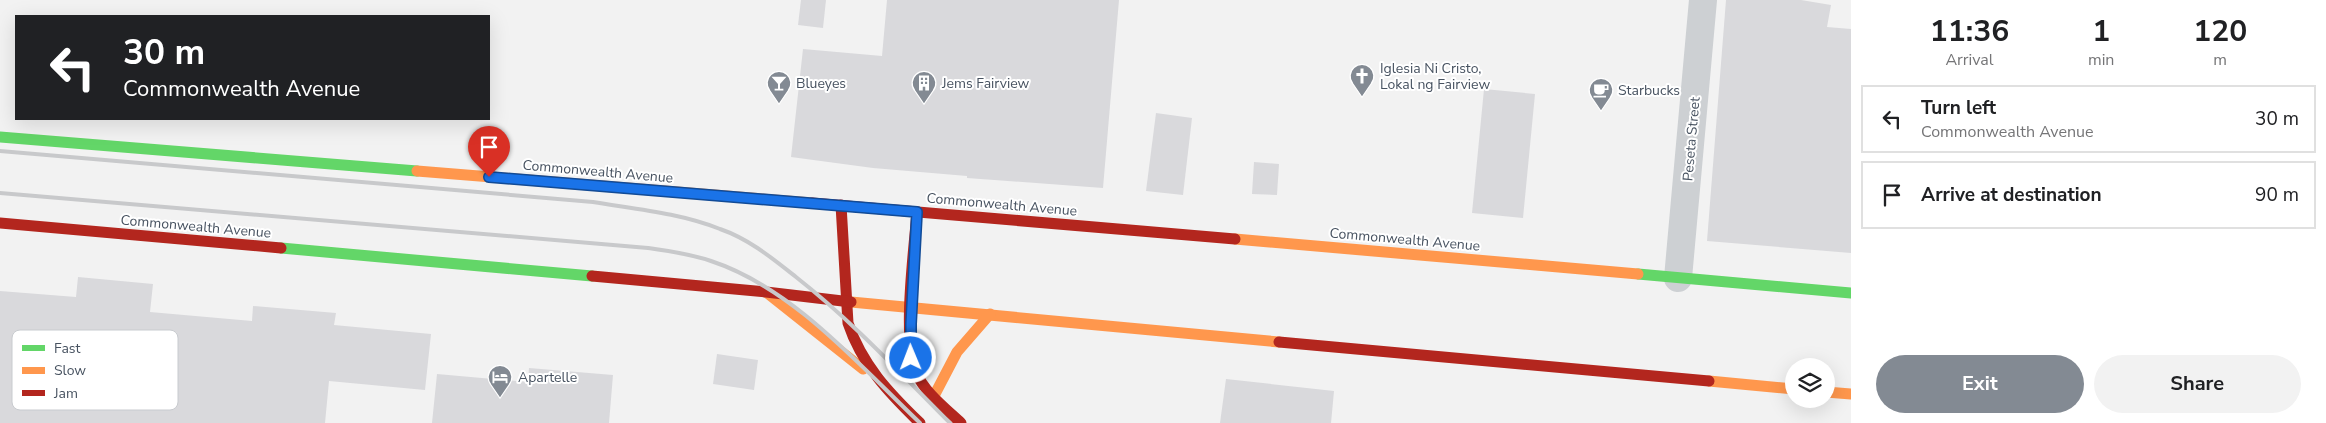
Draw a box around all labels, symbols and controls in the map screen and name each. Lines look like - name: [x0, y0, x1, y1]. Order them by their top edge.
- text: 11:36: [1930, 11, 2009, 52]
- text: 1: [2092, 11, 2110, 52]
- text: 120: [2193, 11, 2247, 52]
- text: 30 m: [123, 29, 205, 76]
- icon: left: [40, 35, 105, 100]
- text: Arrival: [1945, 49, 1994, 71]
- text: min: [2088, 49, 2114, 71]
- text: m: [2213, 49, 2227, 71]
- place label: Iglesia Ni Cristo, Lokal ng Fairview: [1380, 59, 1490, 94]
- church icon: Iglesia Ni Cristo, Lokal ng Fairview: [1349, 63, 1375, 97]
- bar icon: Blueyes: [766, 70, 792, 104]
- building icon: Jems Fairview: [911, 70, 937, 104]
- text: Commonwealth Avenue: [123, 74, 360, 104]
- place label: Blueyes: [796, 74, 846, 93]
- place label: Jems Fairview: [941, 74, 1030, 93]
- cafe icon: Starbucks: [1588, 77, 1614, 111]
- place label: Starbucks: [1618, 81, 1680, 100]
- text: Turn left: [1921, 95, 1996, 121]
- street label: Peseta Street: [1678, 96, 1705, 182]
- icon: left: [1878, 105, 1906, 133]
- text: 30 m: [2255, 106, 2299, 132]
- text: Commonwealth Avenue: [1921, 121, 2094, 143]
- pin: [468, 126, 510, 177]
- icon: arrive: [475, 133, 503, 161]
- street label: Commonwealth Avenue: [522, 155, 674, 188]
- icon: arrive: [1878, 181, 1906, 209]
- text: Arrive at destination: [1921, 182, 2102, 208]
- text: 90 m: [2255, 182, 2299, 208]
- street label: Commonwealth Avenue: [926, 188, 1078, 221]
- street label: Commonwealth Avenue: [120, 210, 272, 243]
- street label: Commonwealth Avenue: [1329, 223, 1481, 256]
- legend: [12, 330, 178, 410]
- position arrow: [884, 331, 936, 383]
- text: Fast: [54, 339, 80, 358]
- button: Exit: [1876, 355, 2084, 413]
- button: Share: [2094, 355, 2301, 413]
- map controls: [1785, 358, 1835, 408]
- button: layers: [1785, 358, 1835, 408]
- text: Slow: [54, 361, 86, 380]
- hotel icon: Apartelle: [487, 364, 513, 398]
- place label: Apartelle: [518, 368, 577, 387]
- text: Jam: [53, 384, 78, 403]

